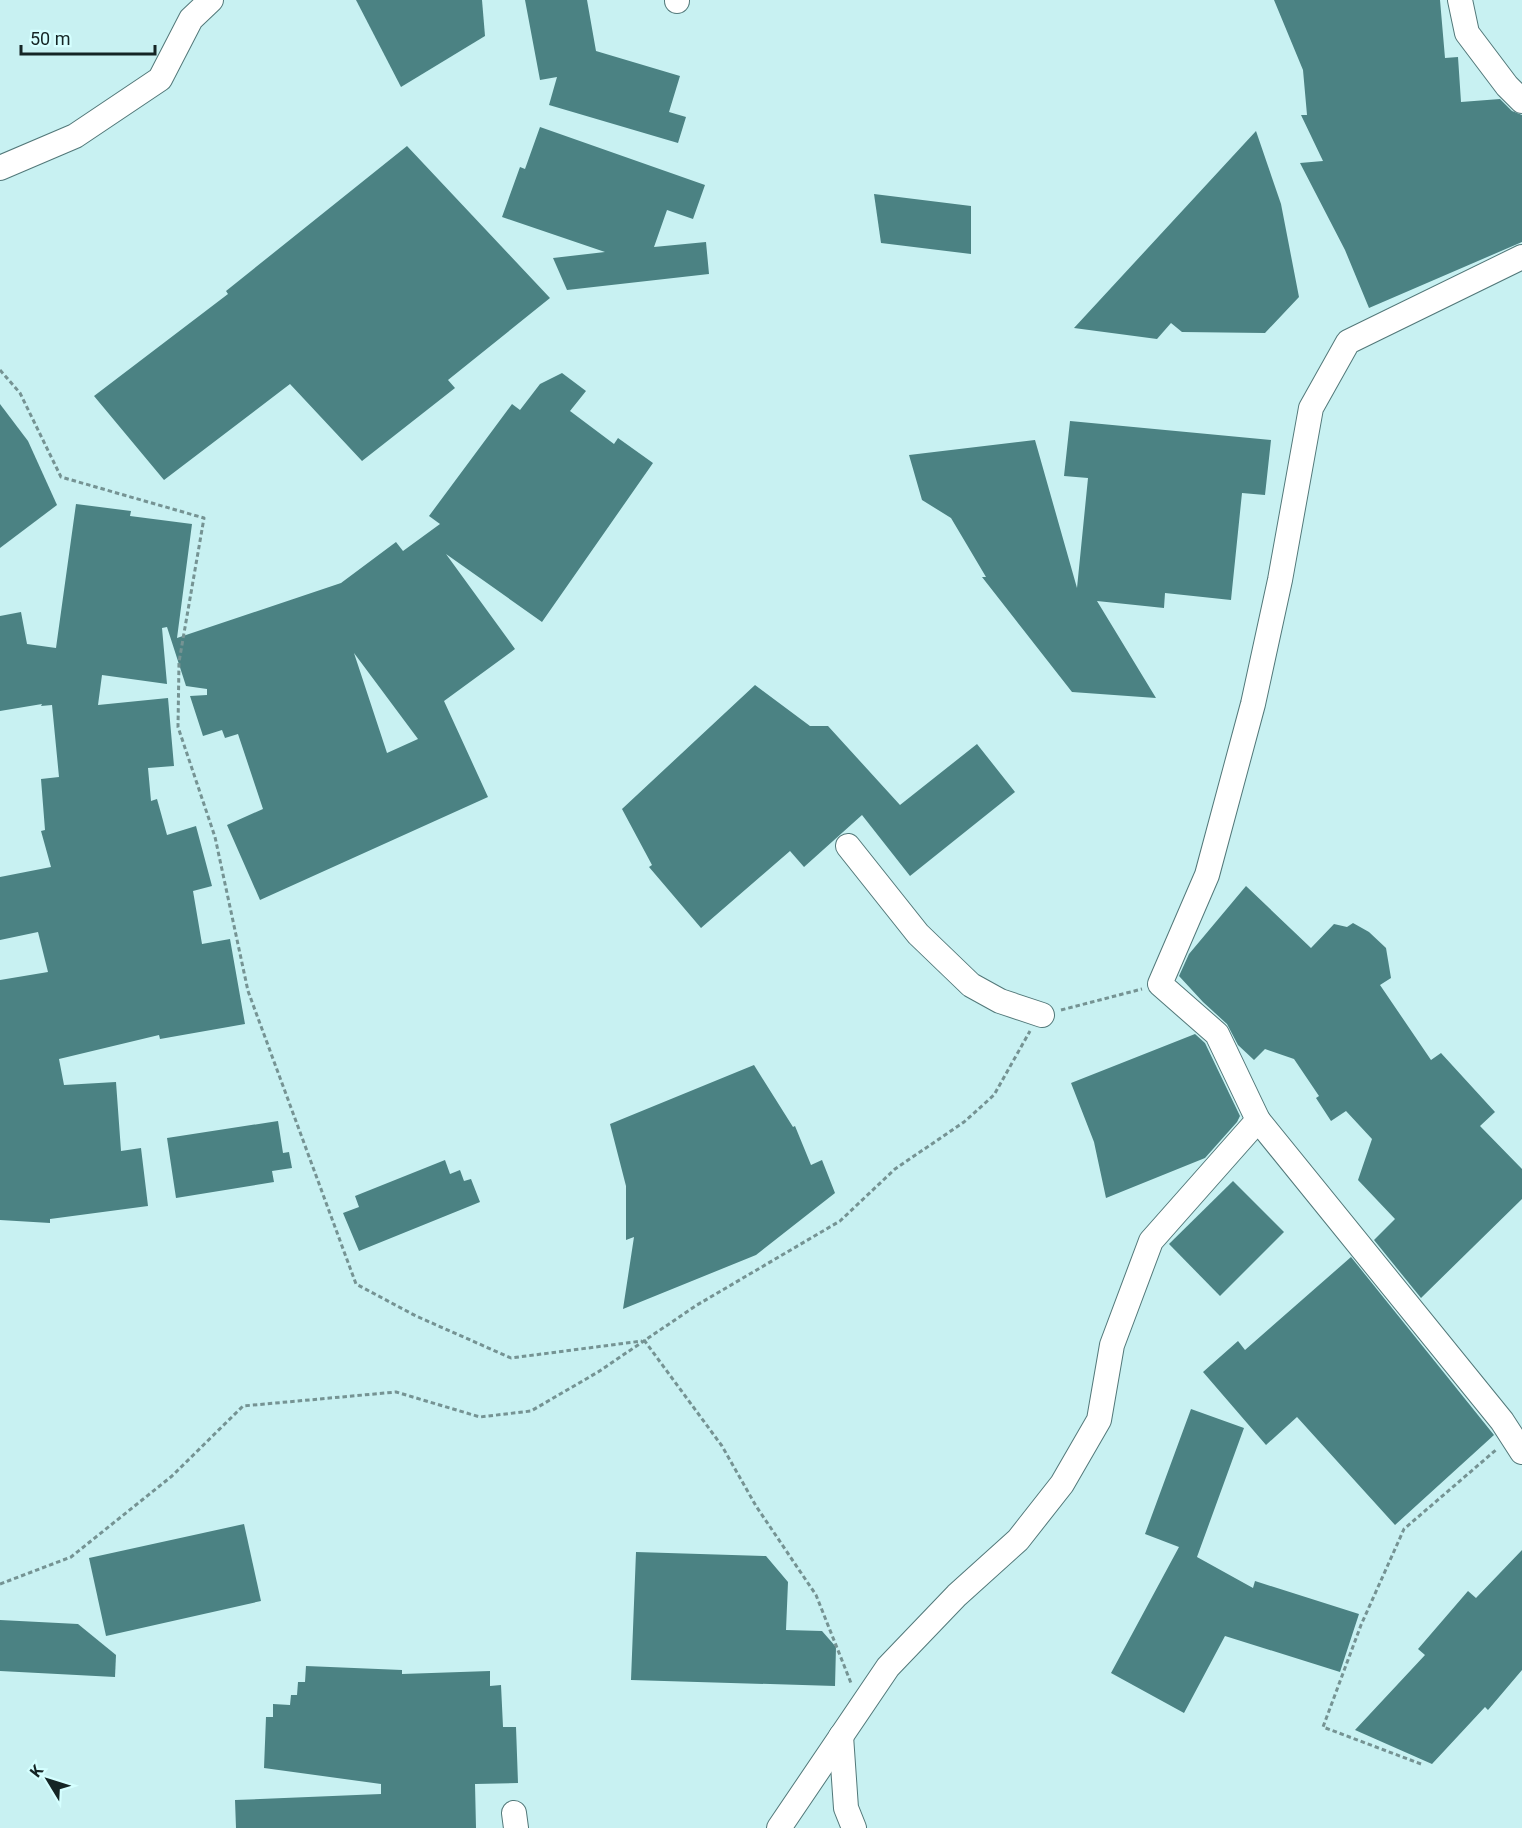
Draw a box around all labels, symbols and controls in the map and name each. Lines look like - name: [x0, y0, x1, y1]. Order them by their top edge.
- scale bar: [21, 18, 154, 56]
- text: 50 m: [30, 28, 70, 49]
- north arrow: [18, 1750, 78, 1810]
- text: K: [26, 1761, 48, 1781]

